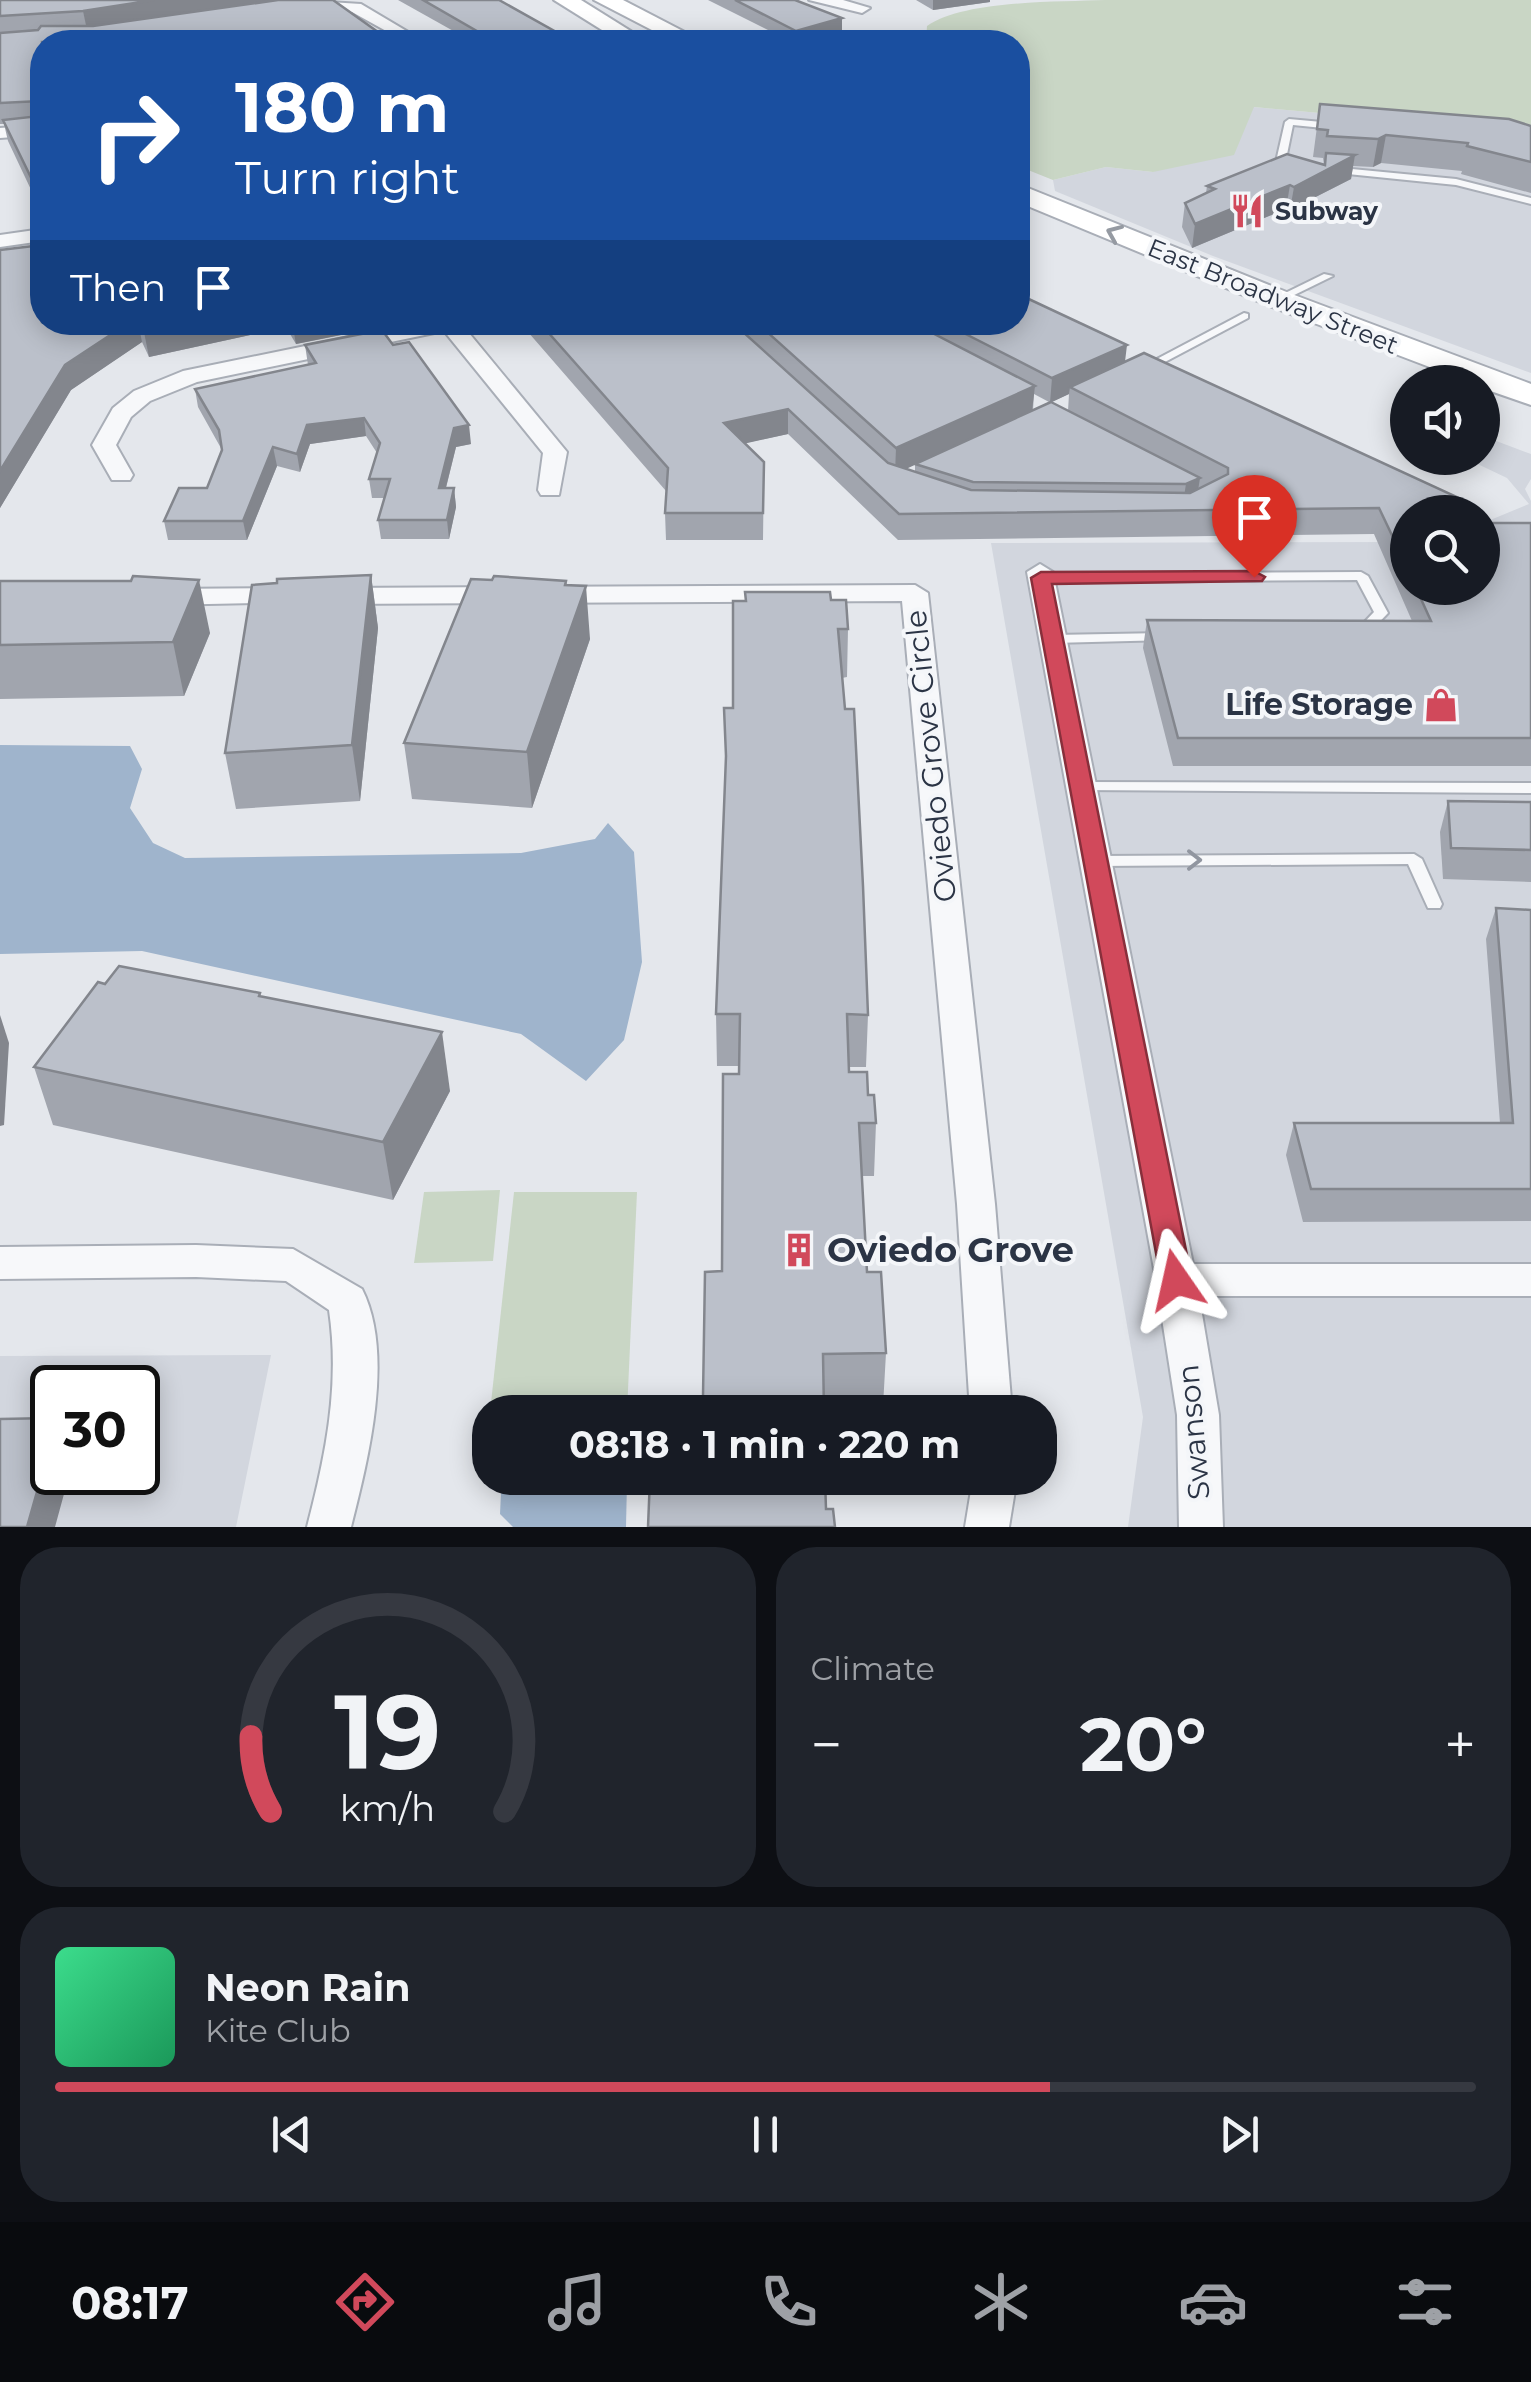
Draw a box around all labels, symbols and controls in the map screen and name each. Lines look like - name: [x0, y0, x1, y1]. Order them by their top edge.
- text: 180 m: [235, 64, 449, 150]
- icon: right: [70, 70, 200, 200]
- text: Turn right: [235, 150, 460, 205]
- restaurant icon: Subway: [1228, 192, 1266, 230]
- place label: Subway: [1275, 196, 1379, 226]
- one-way arrow: [1106, 224, 1124, 244]
- street label: East Broadway Street: [1143, 232, 1403, 360]
- icon: arrive: [186, 260, 241, 315]
- text: Then: [70, 264, 166, 311]
- map controls: [1390, 365, 1500, 605]
- button: sound: [1390, 365, 1500, 475]
- pin: [1212, 475, 1297, 578]
- icon: arrive: [1227, 490, 1282, 545]
- button: search: [1390, 495, 1500, 605]
- street label: Oviedo Grove Circle: [897, 608, 964, 904]
- place label: Life Storage: [1225, 686, 1413, 723]
- shop icon: Life Storage: [1422, 686, 1460, 724]
- one-way arrow: [1187, 850, 1203, 871]
- place label: Oviedo Grove: [827, 1228, 1074, 1271]
- position arrow: [1124, 1228, 1228, 1332]
- building icon: Oviedo Grove: [780, 1231, 818, 1269]
- street label: Swanson: [1169, 1363, 1218, 1501]
- speed limit sign: 30: [30, 1365, 160, 1495]
- text: 08:18 · 1 min · 220 m: [569, 1421, 960, 1468]
- text: Climate: [811, 1649, 935, 1688]
- text: 19: [334, 1668, 441, 1795]
- text: 20°: [1080, 1698, 1207, 1790]
- text: −: [811, 1711, 842, 1778]
- text: +: [1444, 1711, 1476, 1778]
- text: km/h: [340, 1786, 435, 1830]
- text: Neon Rain: [205, 1964, 410, 2011]
- text: Kite Club: [205, 2011, 351, 2050]
- icon: previous: [264, 2107, 319, 2162]
- icon: pause: [738, 2107, 793, 2162]
- icon: next: [1212, 2107, 1267, 2162]
- icon: directions: [330, 2267, 400, 2337]
- icon: music: [542, 2267, 612, 2337]
- icon: phone: [754, 2267, 824, 2337]
- icon: climate: [966, 2267, 1036, 2337]
- icon: car: [1178, 2267, 1248, 2337]
- icon: filters: [1390, 2267, 1460, 2337]
- text: 08:17: [71, 2275, 189, 2330]

